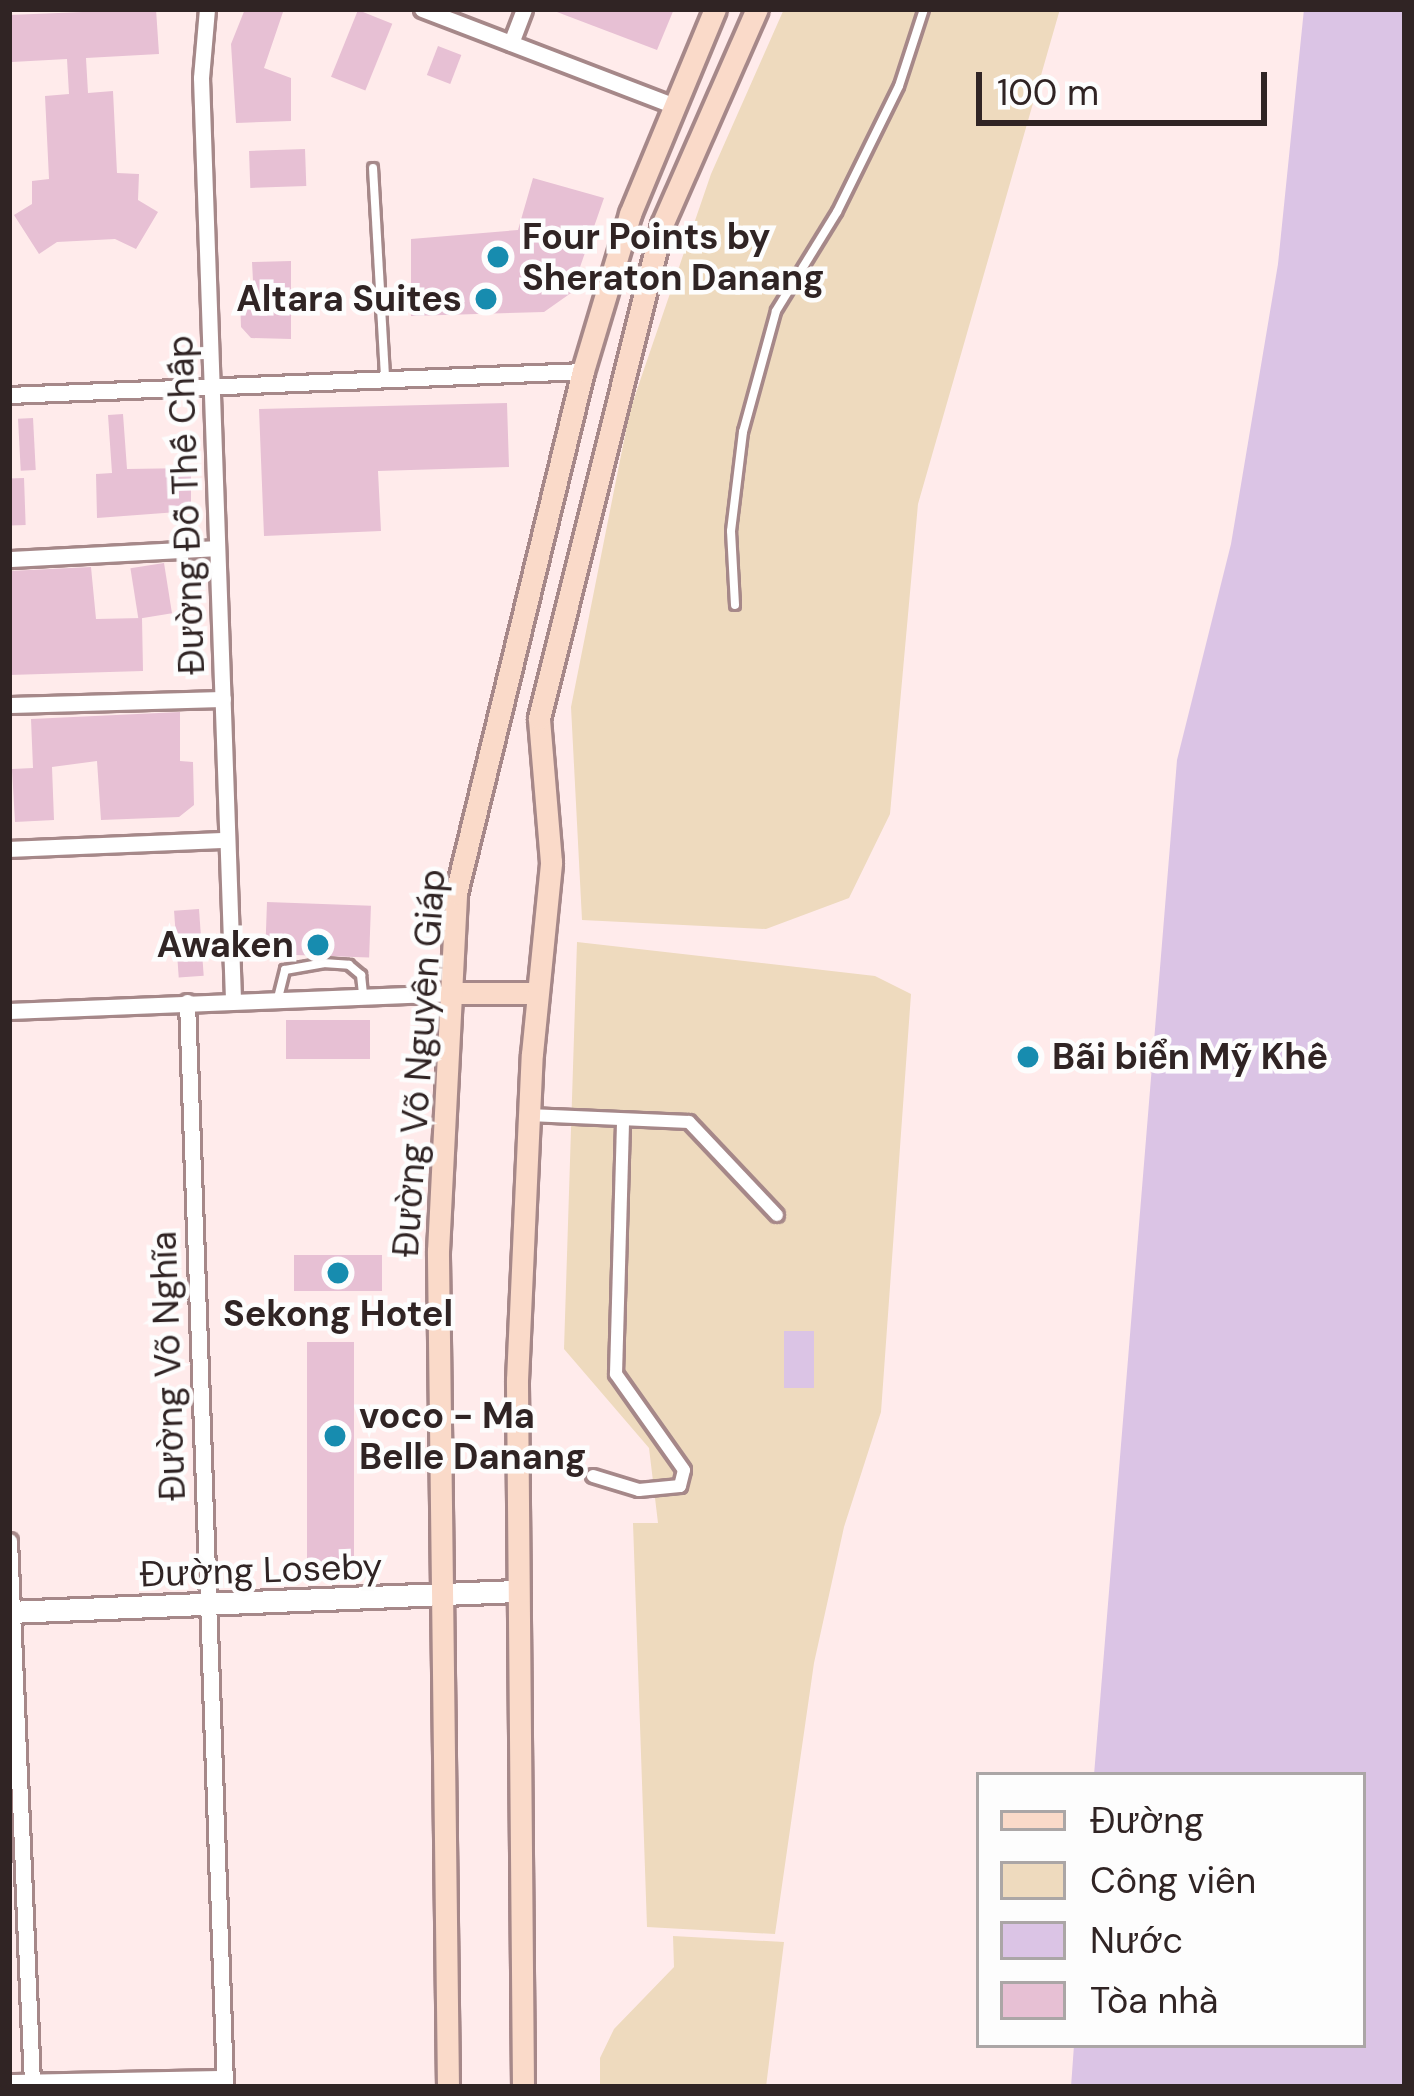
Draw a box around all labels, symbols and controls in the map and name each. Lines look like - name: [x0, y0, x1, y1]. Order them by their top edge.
- scale bar: [982, 48, 1273, 122]
- text: 100 m: [997, 69, 1099, 116]
- place label: Four Points by Sheraton Danang: [522, 214, 825, 299]
- marker: Four Points by Sheraton Danang: [485, 244, 511, 270]
- place label: Altara Suites: [236, 277, 462, 321]
- marker: Altara Suites: [473, 286, 499, 312]
- street label: Đường Đỗ Thế Chấp: [158, 335, 214, 675]
- street label: Đường Võ Nguyên Giáp: [384, 868, 454, 1258]
- place label: Awaken: [157, 923, 294, 967]
- marker: Awaken: [305, 932, 331, 958]
- place label: Bãi biển Mỹ Khê: [1052, 1035, 1328, 1079]
- marker: Bãi biển Mỹ Khê: [1015, 1044, 1041, 1070]
- street label: Đường Võ Nghĩa: [142, 1231, 194, 1501]
- marker: Sekong Hotel: [325, 1260, 351, 1286]
- place label: Sekong Hotel: [223, 1292, 453, 1336]
- place label: voco - Ma Belle Danang: [359, 1393, 587, 1478]
- marker: voco - Ma Belle Danang: [322, 1423, 348, 1449]
- street label: Đường Loseby: [139, 1544, 383, 1596]
- legend: [976, 1772, 1366, 2048]
- text: Đường: [1090, 1797, 1204, 1844]
- text: Công viên: [1090, 1857, 1256, 1904]
- text: Nước: [1090, 1917, 1183, 1964]
- text: Tòa nhà: [1090, 1977, 1218, 2024]

